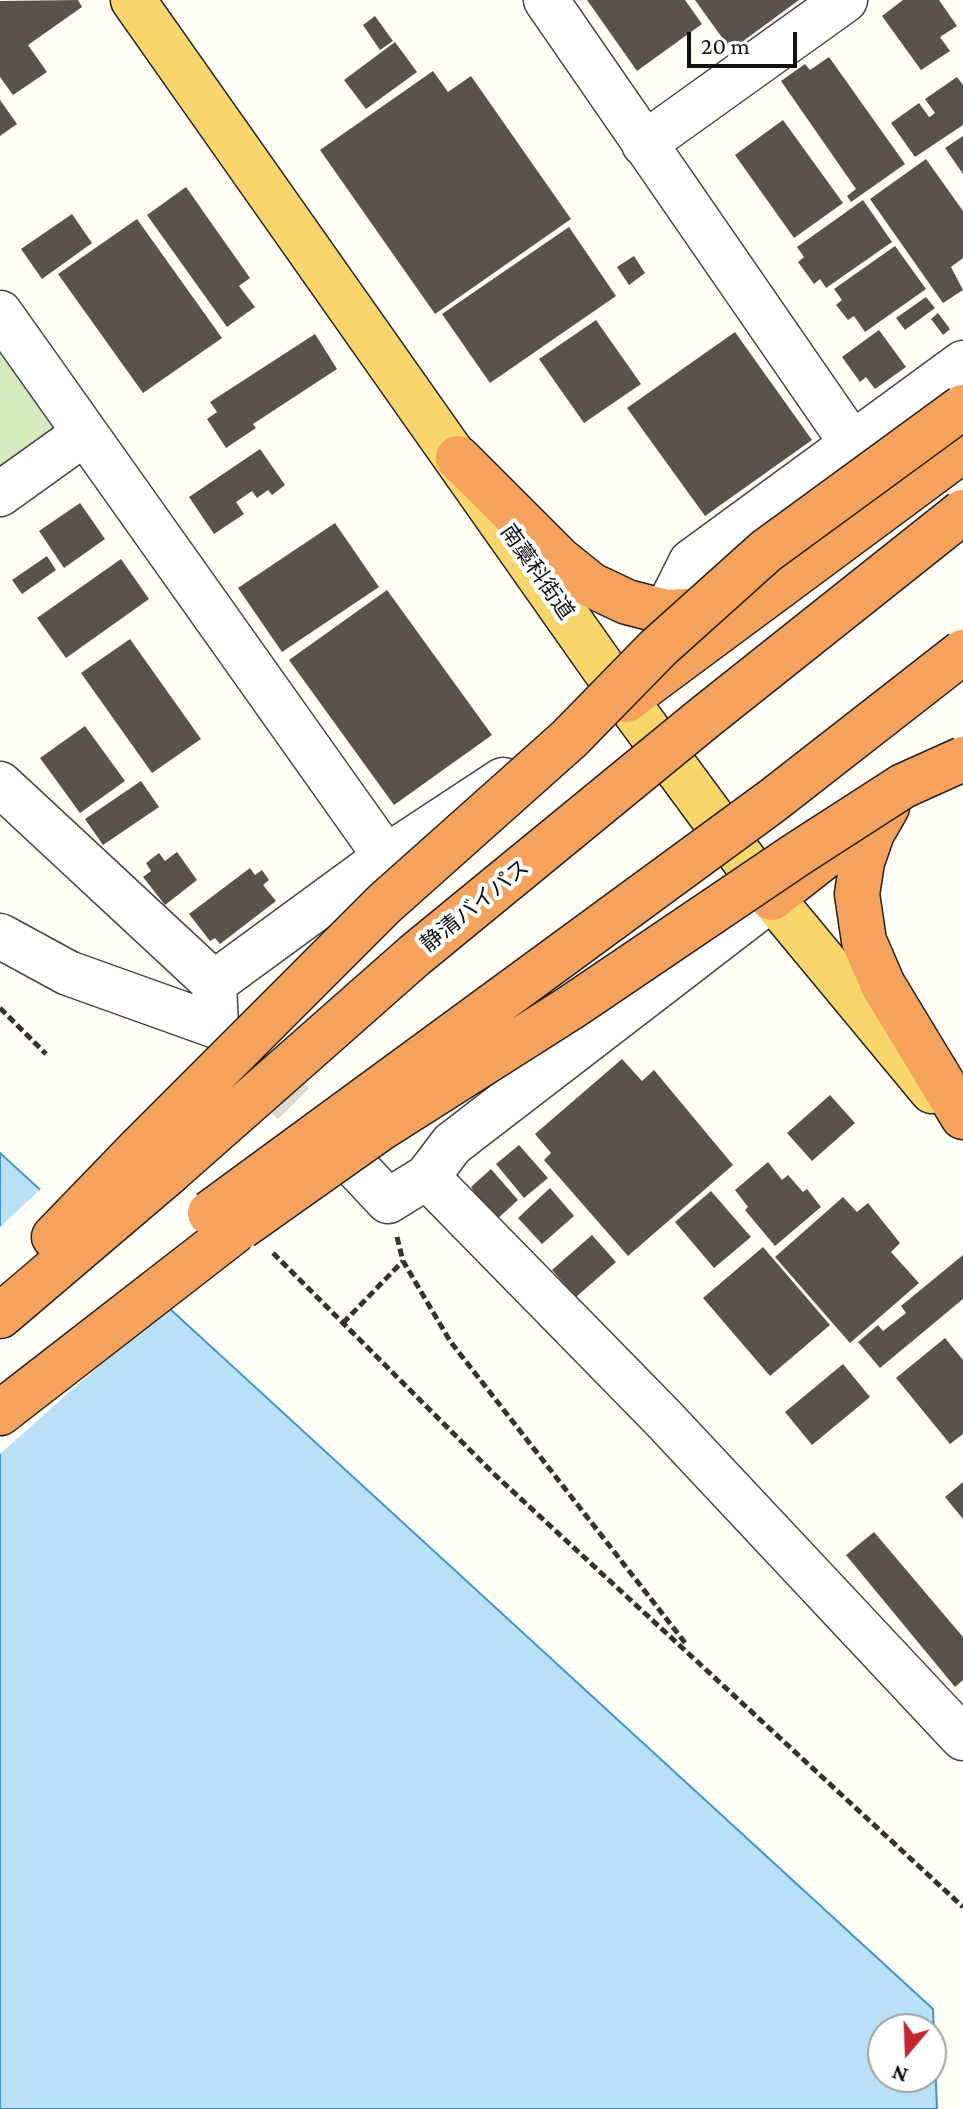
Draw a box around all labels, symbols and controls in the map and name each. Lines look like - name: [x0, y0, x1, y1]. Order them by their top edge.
- scale bar: [691, 16, 801, 66]
- text: 20 m: [701, 32, 750, 59]
- street label: 南藁科街道: [495, 519, 579, 625]
- street label: 静清バイパス: [415, 854, 535, 958]
- north arrow: [867, 2013, 947, 2093]
- text: N: [889, 2060, 911, 2089]

